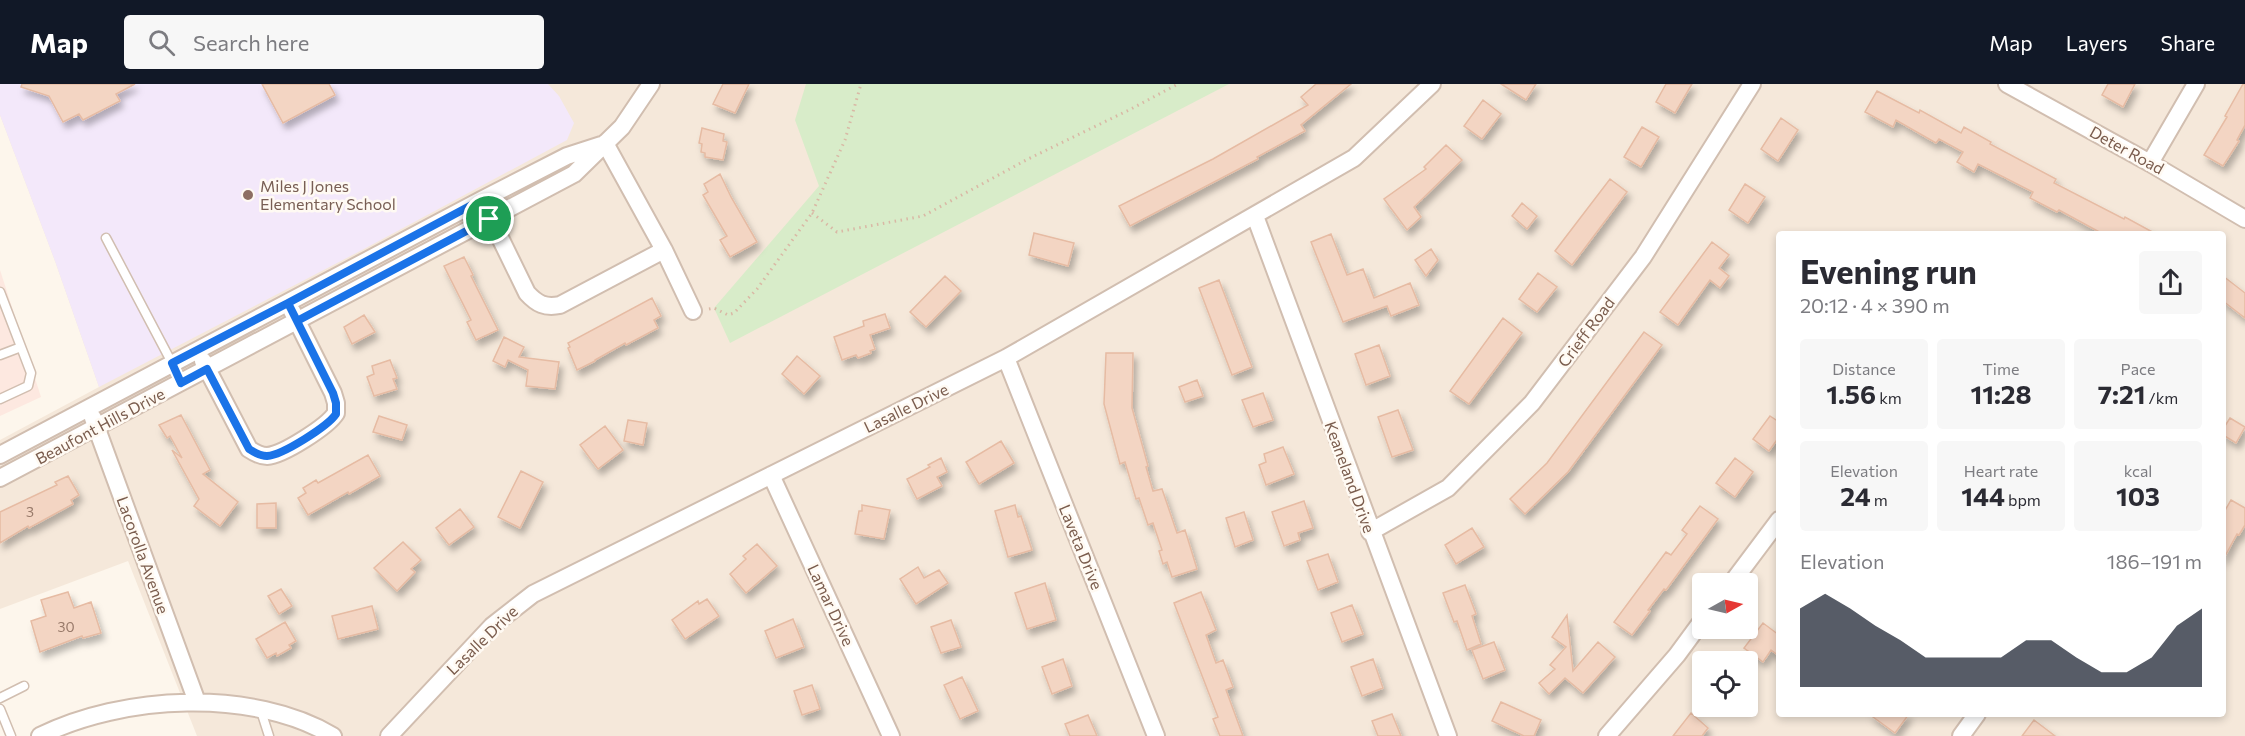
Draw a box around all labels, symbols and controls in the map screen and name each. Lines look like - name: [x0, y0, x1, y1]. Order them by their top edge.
- search box: [124, 15, 544, 69]
- text: Map: [30, 25, 88, 59]
- icon: search: [145, 26, 178, 59]
- text: Search here: [193, 29, 309, 56]
- text: Map: [1989, 30, 2033, 55]
- text: Layers: [2066, 30, 2128, 55]
- text: Share: [2161, 30, 2215, 55]
- street label: Deter Road: [2087, 121, 2168, 178]
- place label: Miles J Jones Elementary School: [260, 176, 396, 213]
- marker: Miles J Jones Elementary School: [241, 188, 255, 202]
- pin: [463, 193, 514, 244]
- icon: arrive: [472, 202, 505, 235]
- text: Evening run: [1800, 250, 1977, 291]
- button: share: [2139, 251, 2202, 314]
- street label: Crieff Road: [1553, 293, 1618, 370]
- text: 20:12 · 4 × 390 m: [1800, 293, 1950, 317]
- text: Distance: [1832, 359, 1896, 378]
- text: Time: [1983, 359, 2019, 378]
- text: Pace: [2121, 359, 2155, 378]
- text: 1.56: [1826, 378, 1876, 409]
- text: 11:28: [1970, 378, 2032, 409]
- text: 7:21: [2098, 378, 2145, 409]
- street label: Lasalle Drive: [861, 379, 951, 436]
- street label: Beaufont Hills Drive: [32, 383, 168, 468]
- text: km: [1876, 388, 1902, 407]
- text: /km: [2145, 388, 2178, 407]
- street label: Keaneland Drive: [1322, 419, 1379, 535]
- text: Elevation: [1830, 461, 1898, 480]
- text: Heart rate: [1964, 461, 2038, 480]
- text: kcal: [2124, 461, 2152, 480]
- text: 24: [1840, 480, 1871, 511]
- text: 144: [1961, 480, 2005, 511]
- text: 103: [2116, 480, 2160, 511]
- text: m: [1871, 490, 1888, 509]
- text: bpm: [2005, 490, 2041, 509]
- street label: Lacorolla Avenue: [113, 494, 174, 616]
- street label: Laveta Drive: [1056, 501, 1107, 592]
- house number: 3: [26, 503, 34, 520]
- text: Elevation: [1800, 549, 1885, 573]
- text: 186–191 m: [2107, 549, 2202, 573]
- street label: Lamar Drive: [804, 561, 859, 649]
- north arrow: [1692, 573, 1758, 639]
- map controls: [1692, 573, 1758, 717]
- street label: Lasalle Drive: [442, 601, 521, 678]
- house number: 30: [57, 618, 75, 635]
- button: locate: [1692, 651, 1758, 717]

